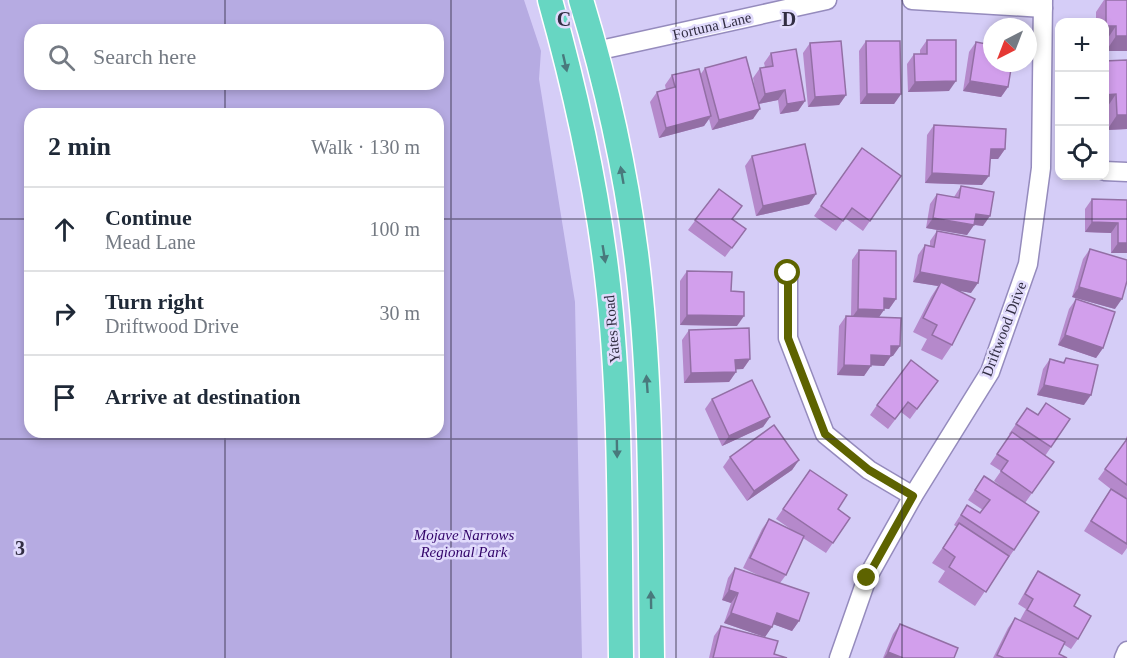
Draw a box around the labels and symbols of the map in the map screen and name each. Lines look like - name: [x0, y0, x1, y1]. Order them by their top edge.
- text: C: [557, 8, 571, 30]
- text: D: [782, 8, 796, 30]
- street label: Fortuna Lane: [671, 9, 753, 43]
- north arrow: [983, 18, 1037, 72]
- one-way arrow: [561, 54, 570, 73]
- one-way arrow: [617, 165, 626, 184]
- one-way arrow: [599, 245, 608, 264]
- route start: [774, 259, 800, 285]
- street label: Driftwood Drive: [979, 279, 1030, 379]
- street label: Yates Road: [601, 294, 623, 364]
- one-way arrow: [642, 374, 651, 393]
- one-way arrow: [612, 439, 622, 458]
- park label: Mojave Narrows Regional Park: [413, 527, 515, 560]
- text: 3: [15, 537, 25, 559]
- route end: [853, 564, 879, 590]
- one-way arrow: [646, 590, 656, 609]

